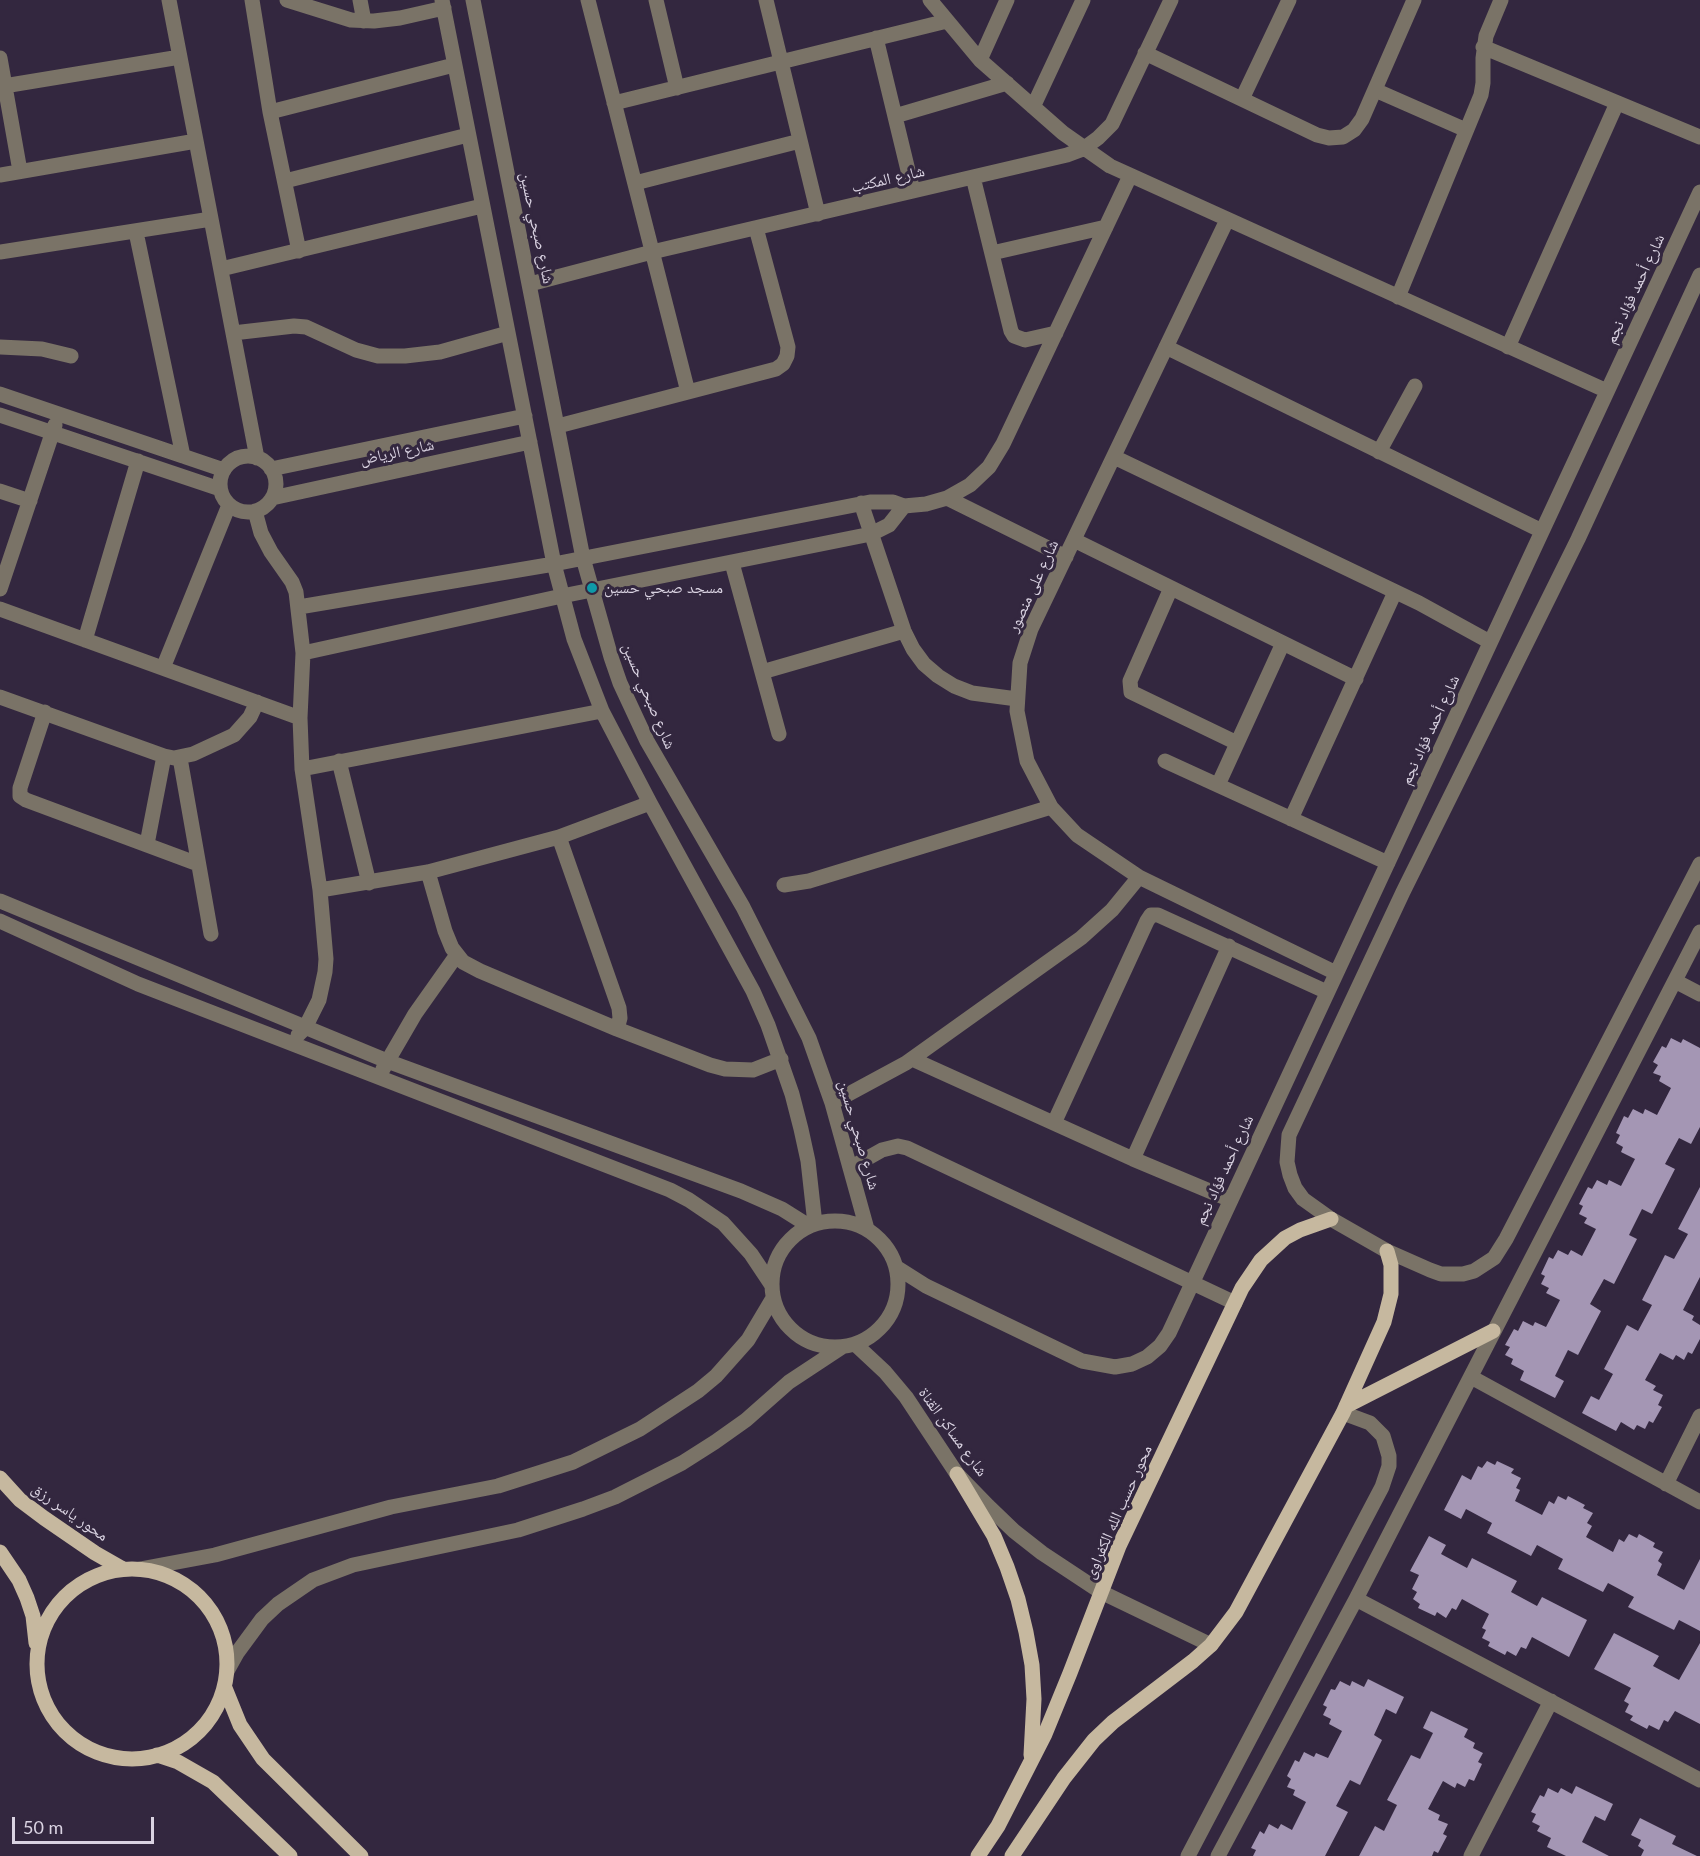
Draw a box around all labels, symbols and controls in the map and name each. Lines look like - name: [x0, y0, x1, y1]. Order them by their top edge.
- street label: شارع المكتب: [850, 161, 926, 197]
- street label: شارع صبحي حسين: [516, 171, 558, 285]
- street label: شارع أحمد فؤاد نجم: [1601, 231, 1669, 347]
- street label: شارع الرياض: [358, 435, 436, 469]
- street label: شارع على منصور: [1003, 537, 1063, 635]
- place label: مسجد صبحي حسين: [604, 578, 723, 598]
- marker: مسجد صبحي حسين: [585, 581, 599, 595]
- street label: شارع صبحي حسين: [618, 640, 680, 752]
- street label: شارع أحمد فؤاد نجم: [1396, 672, 1464, 788]
- street label: شارع صبحي حسين: [834, 1078, 884, 1192]
- street label: شارع أحمد فؤاد نجم: [1190, 1112, 1258, 1228]
- street label: شارع مساكن القناة: [914, 1384, 992, 1480]
- street label: محور حسب الله الكفراوى: [1080, 1442, 1156, 1582]
- street label: محور ياسر رزق: [28, 1479, 112, 1545]
- scale bar: [15, 1805, 158, 1843]
- text: 50 m: [23, 1816, 63, 1838]

